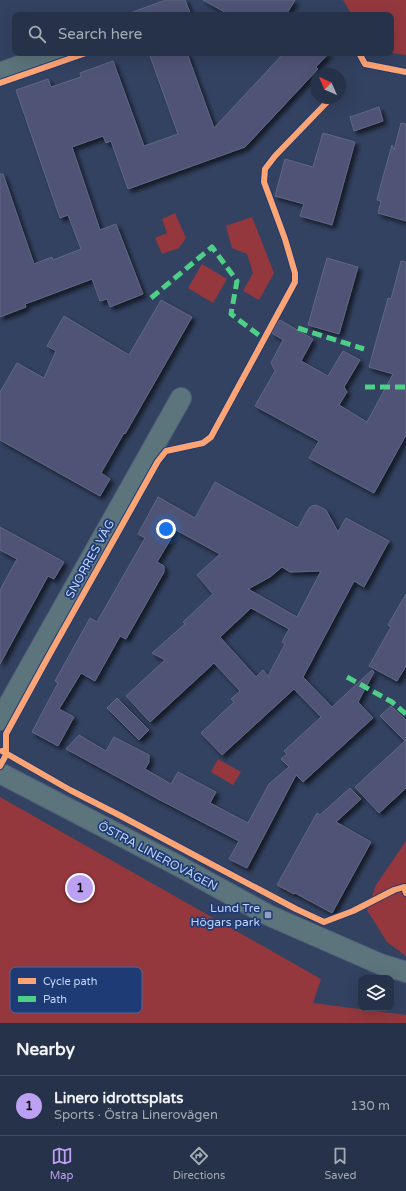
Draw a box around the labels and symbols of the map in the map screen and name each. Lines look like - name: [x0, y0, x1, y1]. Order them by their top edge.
- north arrow: [310, 68, 346, 104]
- street label: SNORRES VÄG: [63, 517, 117, 601]
- your location: [156, 519, 176, 539]
- street label: ÖSTRA LINEROVÄGEN: [96, 819, 220, 893]
- pin: 1: [67, 873, 93, 903]
- place label: Lund Tre Högars park: [191, 901, 260, 929]
- marker: Lund Tre Högars park: [263, 910, 273, 920]
- legend: [10, 967, 142, 1013]
- text: Cycle path: [43, 975, 98, 988]
- text: Path: [43, 993, 67, 1006]

